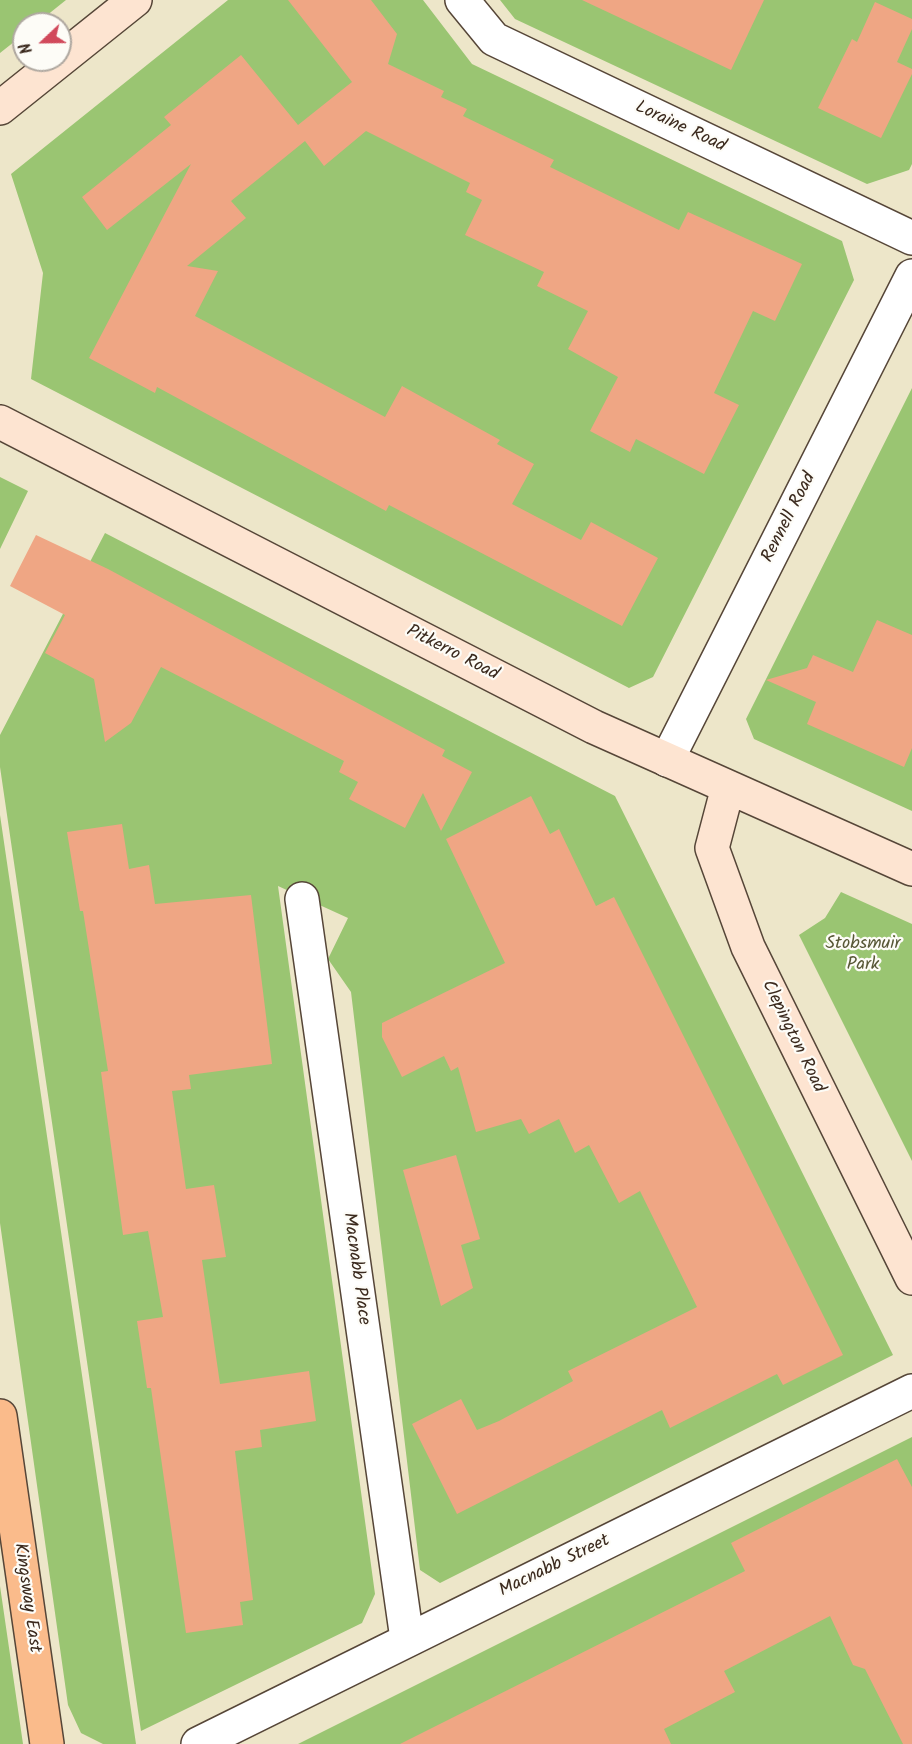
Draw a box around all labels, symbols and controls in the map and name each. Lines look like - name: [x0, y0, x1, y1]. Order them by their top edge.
- north arrow: [12, 12, 72, 72]
- text: N: [13, 39, 40, 58]
- street label: Loraine Road: [631, 98, 729, 158]
- street label: Rennell Road: [758, 469, 822, 567]
- street label: Pitkerro Road: [402, 621, 502, 687]
- park label: Stobsmuir Park: [825, 934, 901, 976]
- street label: Clepington Road: [755, 977, 829, 1097]
- street label: Macnabb Place: [336, 1211, 374, 1327]
- street label: Macnabb Street: [496, 1531, 614, 1603]
- street label: Kingsway East: [8, 1542, 44, 1654]

